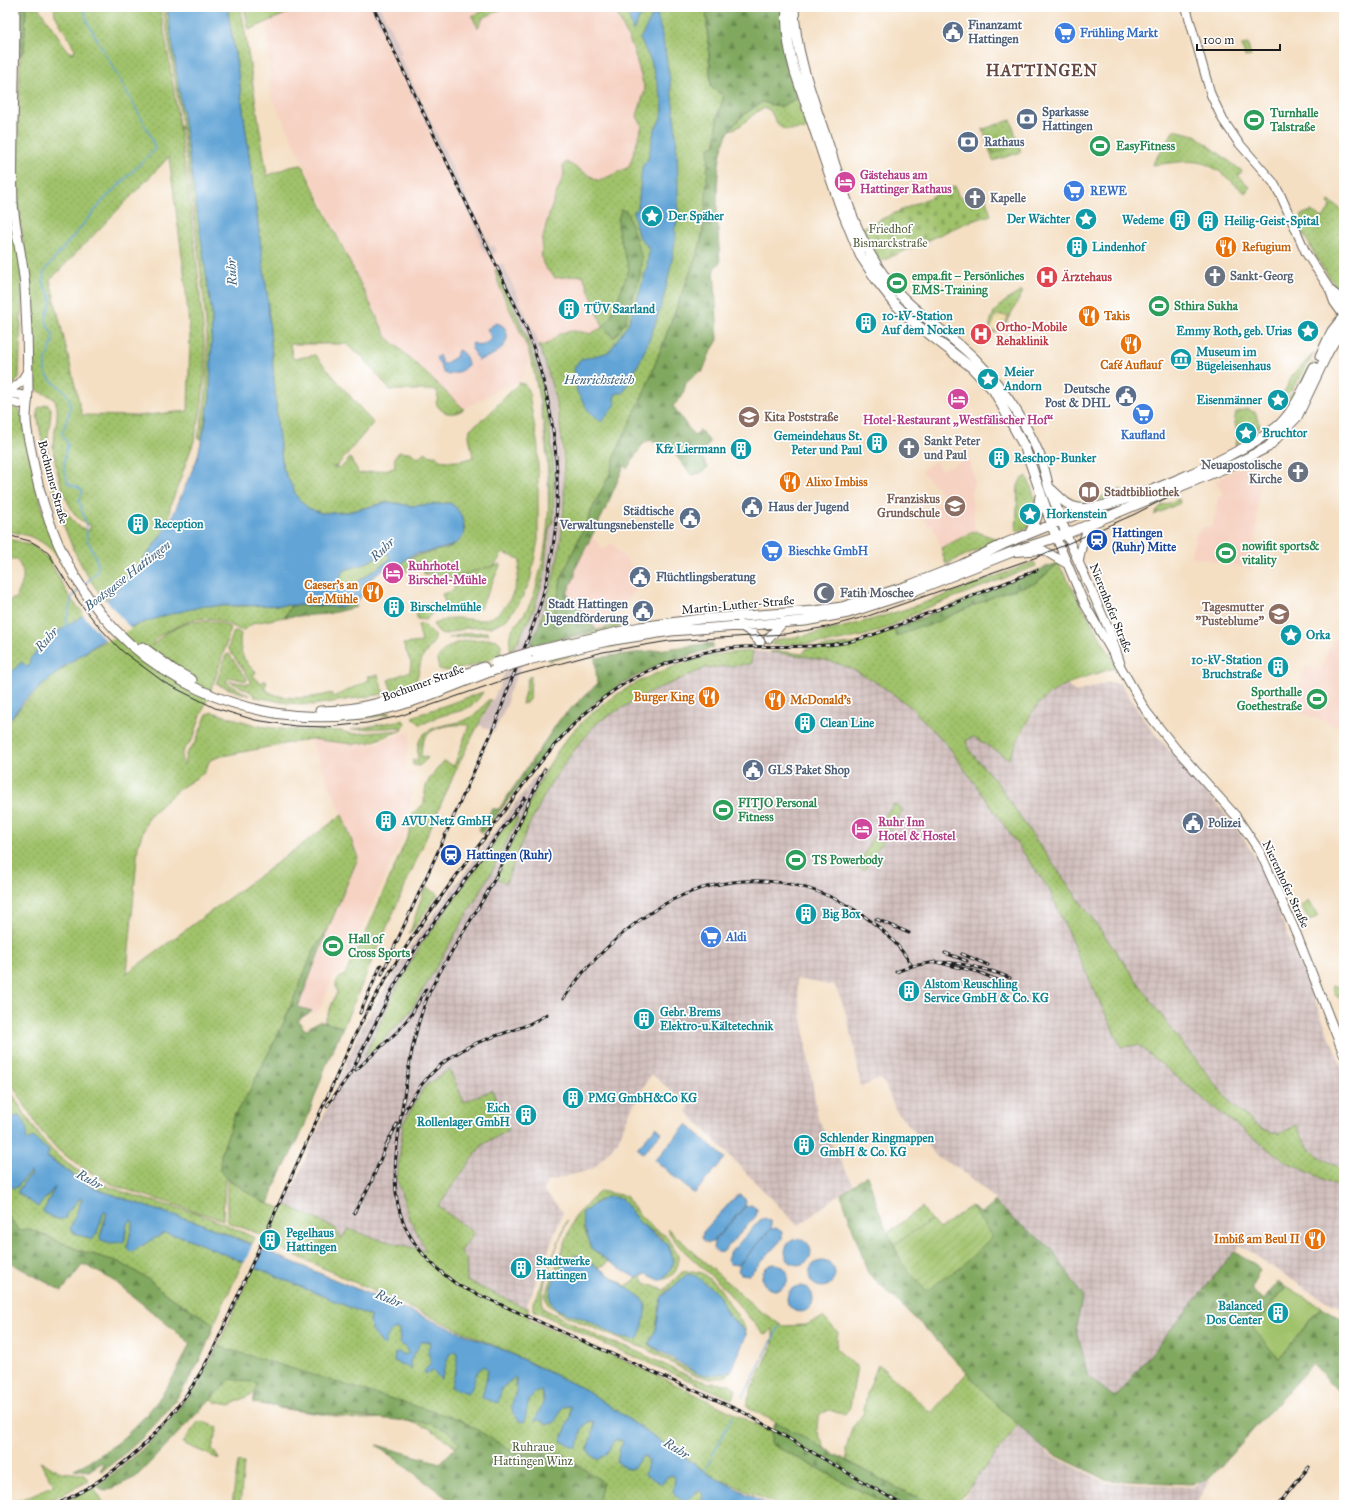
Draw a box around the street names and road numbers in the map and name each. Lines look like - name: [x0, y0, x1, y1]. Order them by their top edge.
- street label: Bochumer Straße: [35, 439, 71, 525]
- street label: Nierenhofer Straße: [1087, 561, 1135, 655]
- street label: Martin-Luther-Straße: [681, 593, 795, 617]
- street label: Bochumer Straße: [380, 662, 466, 704]
- street label: Nierenhofer Straße: [1260, 838, 1312, 930]

